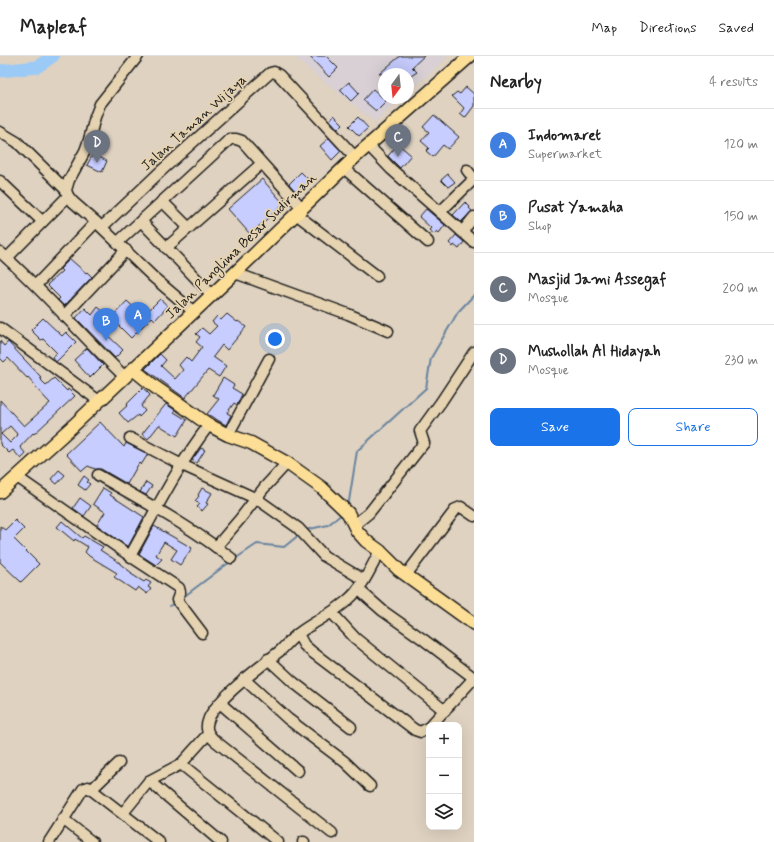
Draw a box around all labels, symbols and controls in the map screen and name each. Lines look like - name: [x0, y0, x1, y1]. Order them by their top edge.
- text: Mapleaf: [20, 15, 87, 40]
- text: Map: [591, 19, 617, 37]
- text: Directions: [639, 19, 697, 37]
- text: Saved: [719, 19, 754, 37]
- north arrow: [378, 68, 414, 104]
- street label: Jalan Taman Wijaya: [138, 71, 250, 175]
- text: Nearby: [490, 71, 542, 93]
- text: 4 results: [709, 74, 758, 91]
- pin: C: [385, 124, 411, 157]
- text: Indomaret: [528, 126, 601, 146]
- pin: D: [84, 130, 110, 163]
- text: A: [499, 136, 507, 153]
- text: 120 m: [724, 136, 758, 153]
- text: Supermarket: [528, 146, 602, 163]
- street label: Jalan Panglima Besar Sudirman: [162, 169, 321, 324]
- text: Pusat Yamaha: [528, 198, 623, 218]
- text: B: [499, 208, 507, 225]
- text: 150 m: [724, 208, 758, 225]
- text: Shop: [528, 218, 552, 235]
- text: Masjid Jami Assegaf: [528, 270, 666, 290]
- text: C: [498, 280, 508, 297]
- text: 200 m: [723, 280, 758, 297]
- text: Mosque: [528, 290, 569, 307]
- pin: A: [125, 302, 151, 335]
- pin: B: [93, 308, 119, 341]
- your location: [265, 329, 285, 349]
- text: Mushollah Al Hidayah: [528, 342, 661, 362]
- text: D: [499, 352, 507, 369]
- text: 230 m: [724, 352, 758, 369]
- text: Mosque: [528, 362, 569, 379]
- button: Save: [490, 408, 620, 446]
- button: Share: [628, 408, 758, 446]
- map controls: [426, 722, 462, 830]
- button: +: [426, 722, 462, 758]
- button: −: [426, 758, 462, 794]
- button: layers: [426, 794, 462, 830]

